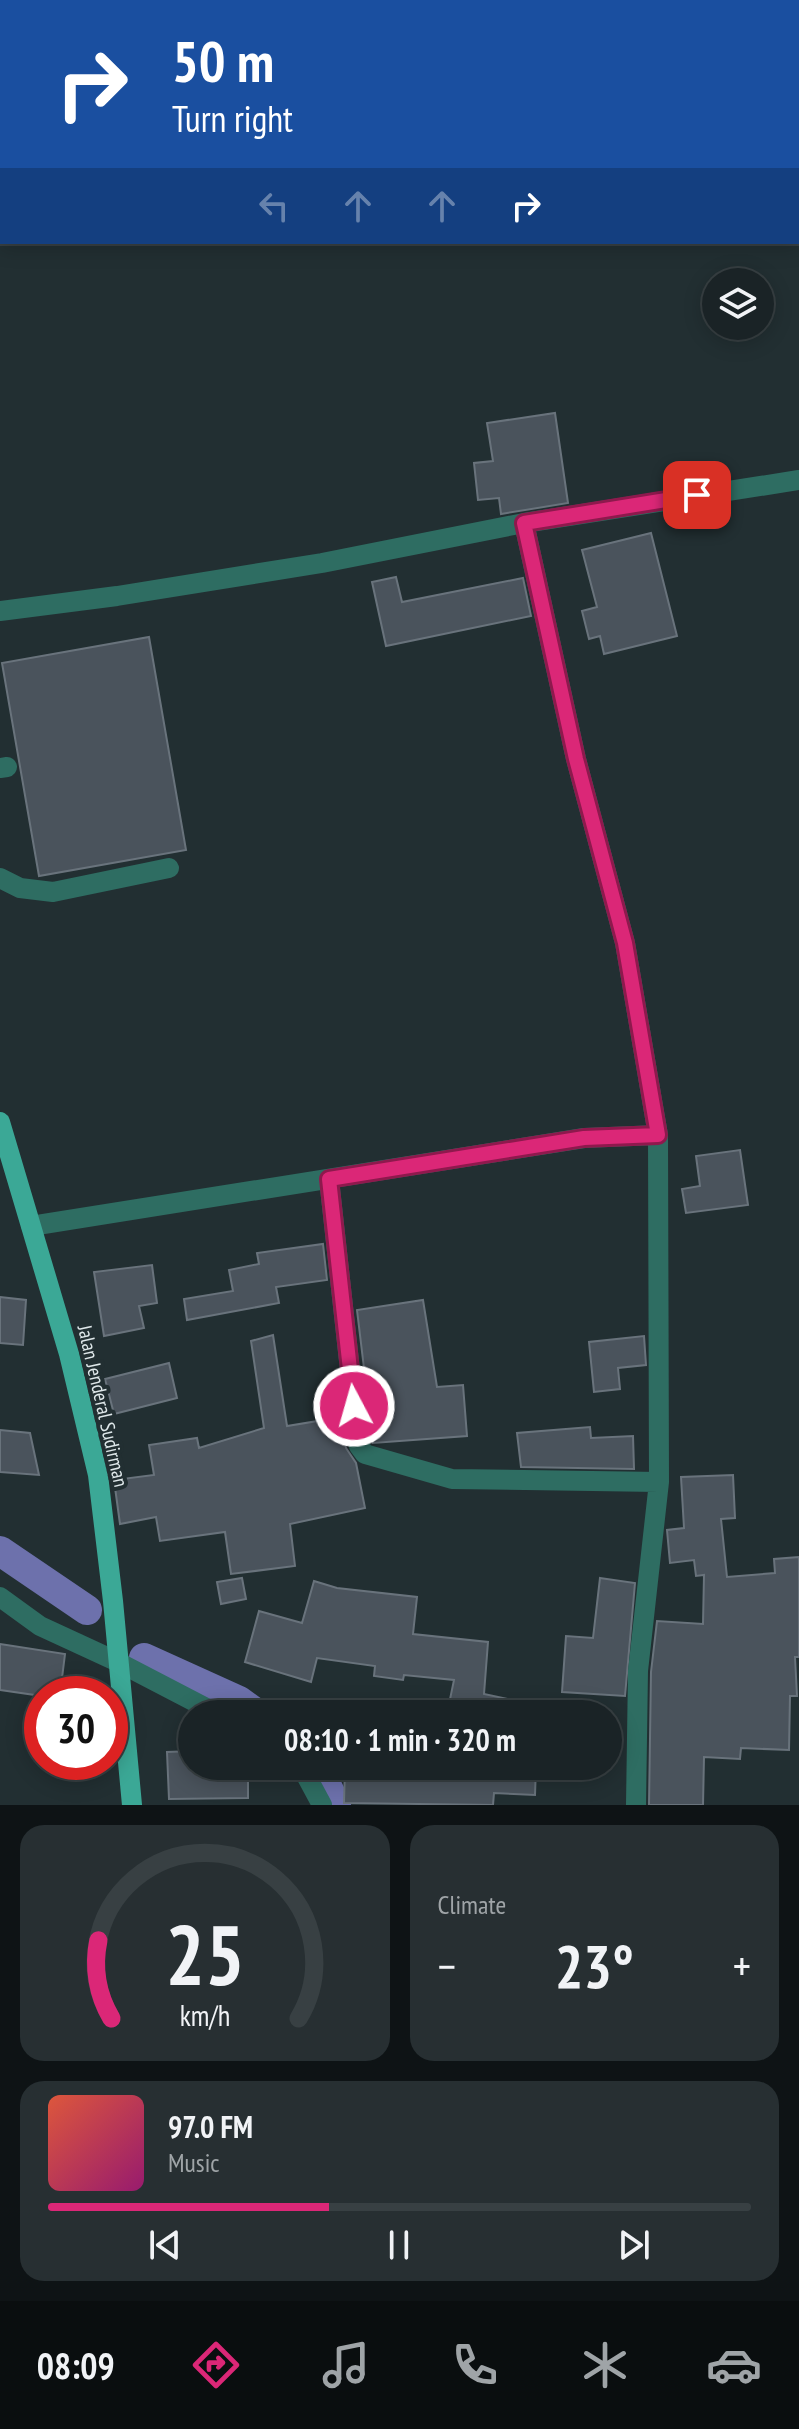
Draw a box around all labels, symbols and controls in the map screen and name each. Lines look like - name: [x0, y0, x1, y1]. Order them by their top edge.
- text: 50 m: [172, 25, 274, 97]
- icon: right: [40, 32, 144, 136]
- text: Turn right: [172, 95, 293, 142]
- icon: left: [252, 184, 296, 228]
- icon: ahead: [336, 184, 380, 228]
- icon: ahead: [420, 184, 464, 228]
- icon: right: [504, 184, 548, 228]
- map controls: [702, 268, 774, 340]
- button: layers: [702, 268, 774, 340]
- pin: [663, 461, 731, 529]
- icon: arrive: [675, 473, 719, 517]
- street label: Jalan Jenderal Sudirman: [72, 1322, 134, 1489]
- position arrow: [312, 1364, 396, 1448]
- speed limit sign: 30: [24, 1676, 128, 1780]
- text: 08:10 · 1 min · 320 m: [284, 1720, 516, 1759]
- text: Climate: [438, 1888, 506, 1921]
- text: 25: [165, 1900, 245, 2008]
- text: 23°: [555, 1927, 634, 2005]
- text: −: [438, 1937, 456, 1994]
- text: +: [733, 1937, 751, 1994]
- text: km/h: [179, 1997, 230, 2034]
- text: 97.0 FM: [168, 2107, 253, 2146]
- text: Music: [168, 2146, 220, 2179]
- icon: previous: [143, 2223, 187, 2267]
- icon: pause: [377, 2223, 421, 2267]
- icon: next: [612, 2223, 656, 2267]
- icon: directions: [188, 2337, 244, 2393]
- icon: music: [318, 2337, 374, 2393]
- icon: phone: [447, 2337, 503, 2393]
- icon: climate: [577, 2337, 633, 2393]
- icon: car: [706, 2337, 762, 2393]
- text: 08:09: [37, 2342, 115, 2389]

